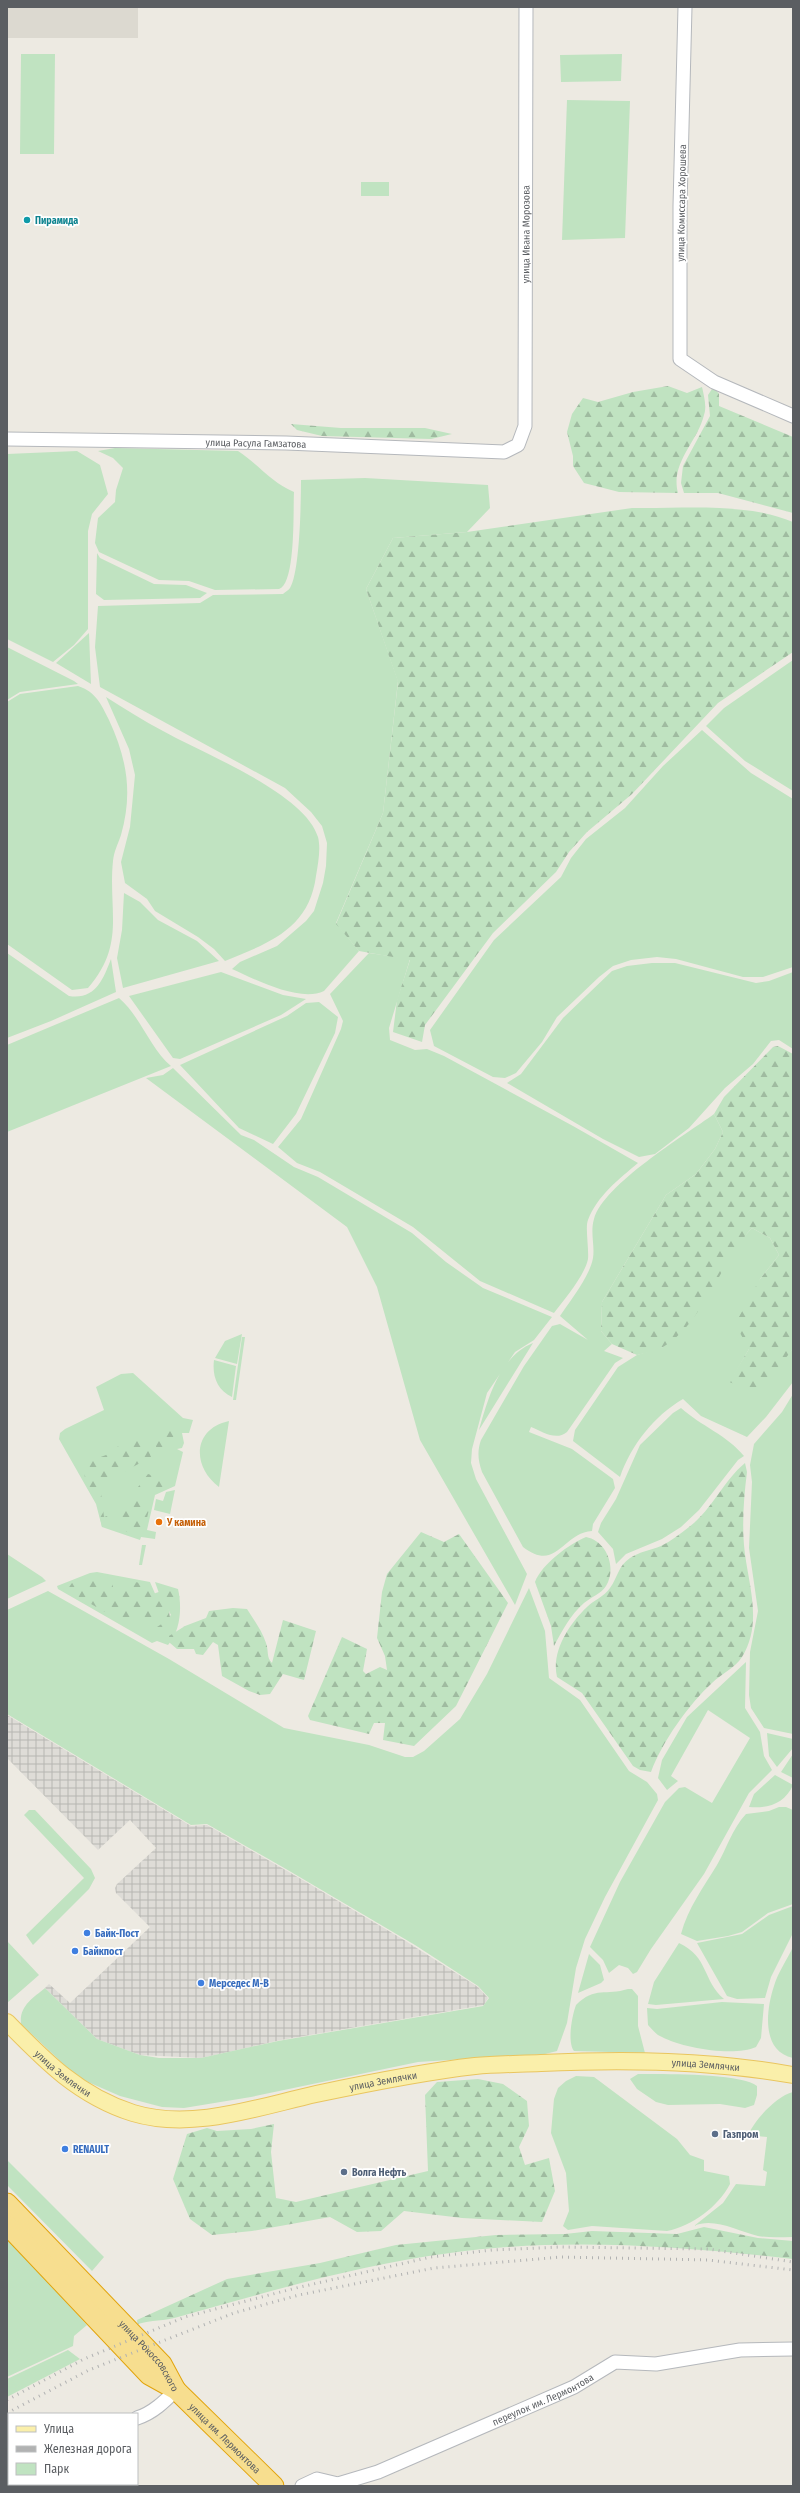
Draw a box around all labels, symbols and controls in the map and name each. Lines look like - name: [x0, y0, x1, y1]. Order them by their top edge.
- street label: улица Комиссара Хорошева: [675, 144, 689, 262]
- street label: улица Ивана Морозова: [520, 185, 533, 283]
- marker: Пирамида: [22, 215, 32, 225]
- place label: Пирамида: [35, 215, 78, 227]
- street label: улица Расула Гамзатова: [206, 437, 307, 451]
- marker: У камина: [154, 1517, 164, 1527]
- place label: У камина: [166, 1517, 206, 1529]
- marker: Байк-Пост: [82, 1928, 92, 1938]
- place label: Байк-Пост: [95, 1928, 140, 1940]
- marker: Байкпост: [70, 1946, 80, 1956]
- place label: Байкпост: [83, 1946, 124, 1958]
- marker: Мерседес M-B: [196, 1978, 206, 1988]
- place label: Мерседес M-B: [209, 1978, 269, 1990]
- street label: улица Землячки: [32, 2048, 93, 2100]
- street label: улица Землячки: [671, 2057, 740, 2074]
- street label: улица Землячки: [348, 2069, 418, 2094]
- marker: Газпром: [710, 2129, 720, 2139]
- place label: Газпром: [723, 2129, 758, 2141]
- marker: RENAULT: [60, 2144, 70, 2154]
- place label: RENAULT: [73, 2144, 109, 2156]
- marker: Волга Нефть: [339, 2167, 349, 2177]
- place label: Волга Нефть: [352, 2167, 406, 2179]
- street label: улица Рокоссовского: [116, 2318, 181, 2394]
- street label: переулок им. Лермонтова: [491, 2371, 596, 2429]
- street label: улица им. Лермонтова: [186, 2401, 263, 2476]
- legend: [8, 2413, 138, 2485]
- text: Улица: [43, 2422, 74, 2436]
- text: Железная дорога: [44, 2442, 132, 2456]
- text: Парк: [44, 2462, 70, 2476]

